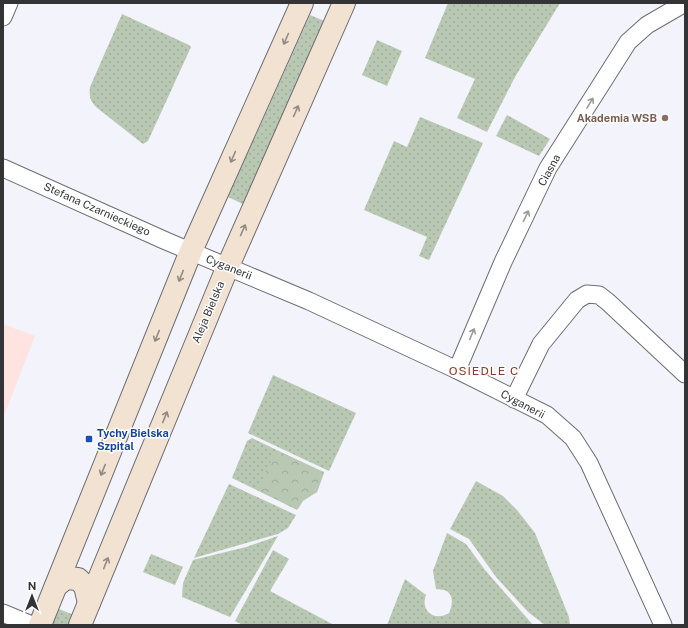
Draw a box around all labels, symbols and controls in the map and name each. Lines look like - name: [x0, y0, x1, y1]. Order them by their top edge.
- one-way arrow: [282, 32, 289, 44]
- one-way arrow: [586, 98, 594, 109]
- one-way arrow: [293, 105, 300, 117]
- place label: Akademia WSB: [577, 112, 657, 124]
- marker: Akademia WSB: [660, 113, 670, 123]
- one-way arrow: [229, 151, 236, 163]
- street label: Ciasna: [535, 152, 563, 188]
- street label: Stefana Czarnieckiego: [42, 180, 152, 238]
- one-way arrow: [523, 210, 530, 222]
- one-way arrow: [240, 224, 248, 236]
- street label: Cyganerii: [204, 252, 254, 282]
- one-way arrow: [177, 269, 185, 281]
- street label: Aleja Bielska: [190, 279, 226, 345]
- one-way arrow: [469, 329, 476, 341]
- one-way arrow: [153, 330, 160, 342]
- district label: OSIEDLE C: [449, 364, 519, 378]
- street label: Cyganerii: [499, 387, 547, 421]
- one-way arrow: [162, 411, 170, 423]
- place label: Tychy Bielska Szpital: [97, 427, 169, 452]
- marker: Tychy Bielska Szpital: [84, 434, 94, 444]
- one-way arrow: [99, 463, 106, 475]
- one-way arrow: [102, 557, 110, 569]
- north arrow: [12, 576, 52, 616]
- text: N: [28, 580, 36, 592]

